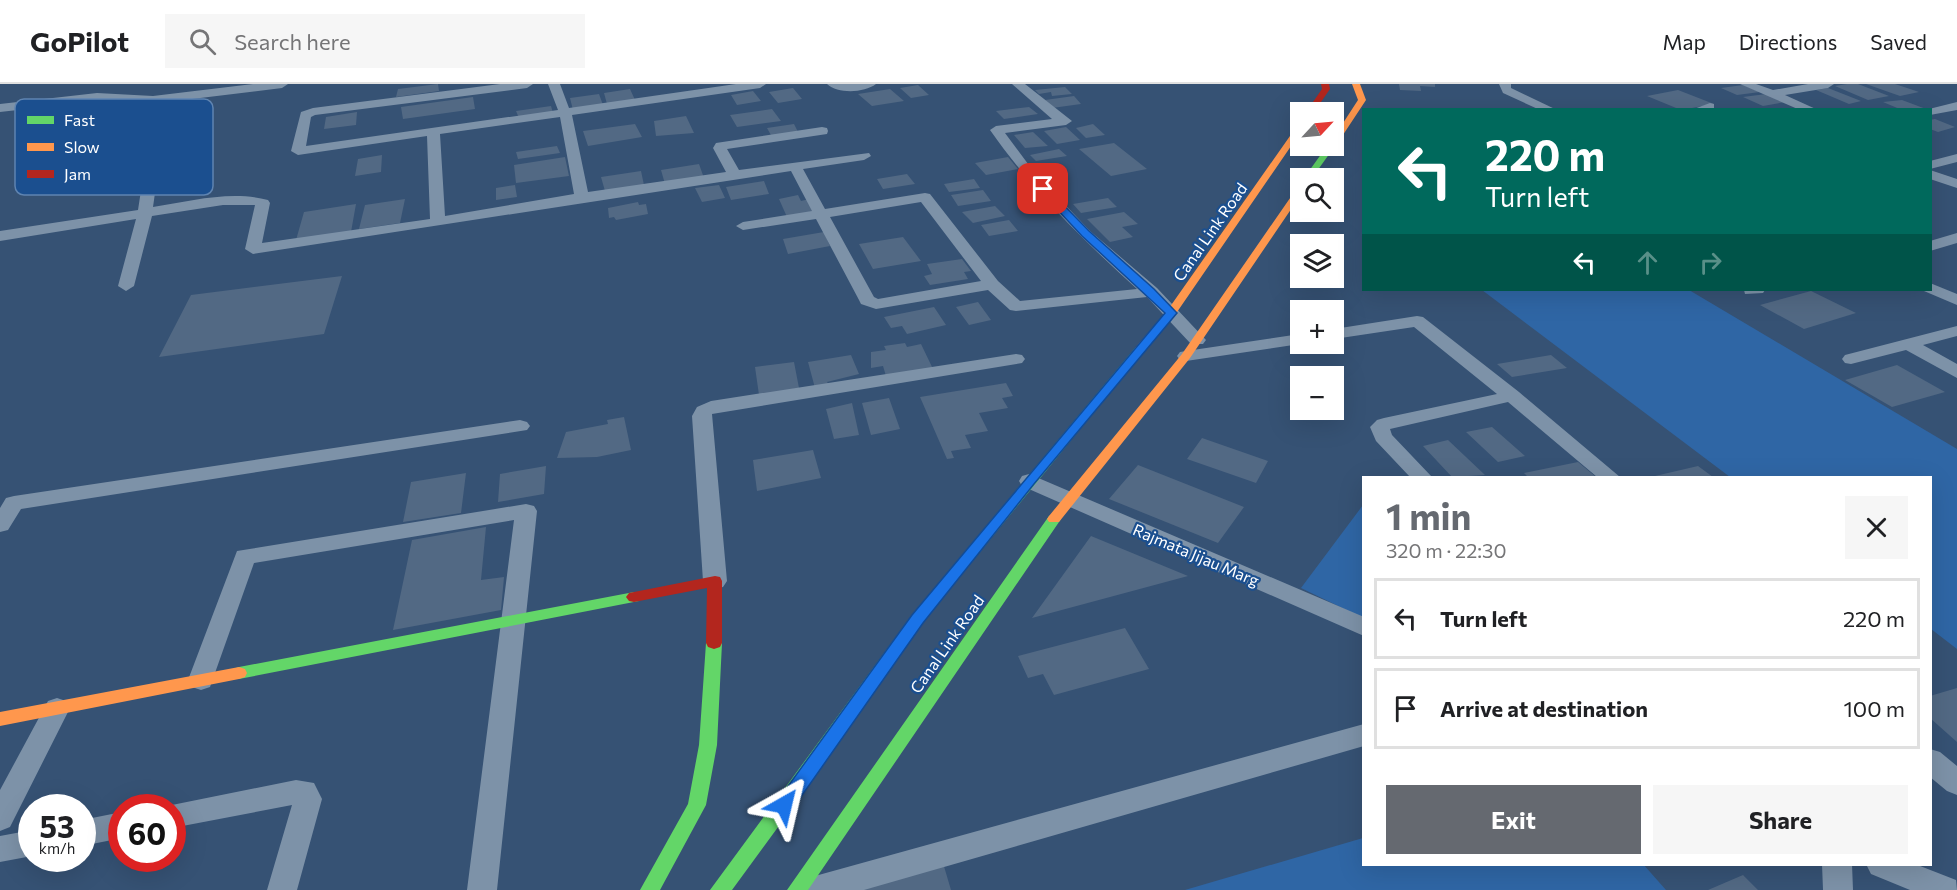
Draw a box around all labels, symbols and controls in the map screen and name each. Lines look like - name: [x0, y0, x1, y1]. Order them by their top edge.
- search box: [165, 14, 585, 68]
- text: GoPilot: [30, 24, 129, 58]
- icon: search: [186, 25, 219, 58]
- text: Search here: [234, 28, 351, 55]
- text: Map: [1663, 29, 1706, 54]
- text: Directions: [1739, 29, 1837, 54]
- text: Saved: [1870, 29, 1927, 54]
- legend: [15, 99, 213, 195]
- north arrow: [1290, 102, 1344, 156]
- map controls: [1290, 102, 1344, 420]
- text: Fast: [64, 110, 95, 129]
- text: 220 m: [1485, 128, 1605, 180]
- icon: left: [1386, 132, 1464, 210]
- text: Slow: [64, 137, 100, 156]
- pin: [1017, 163, 1068, 214]
- text: Jam: [64, 164, 91, 183]
- button: search: [1290, 168, 1344, 222]
- icon: arrive: [1026, 172, 1059, 205]
- street label: Canal Link Road: [1169, 179, 1251, 284]
- text: Turn left: [1485, 180, 1589, 213]
- button: layers: [1290, 234, 1344, 288]
- icon: left: [1568, 246, 1601, 279]
- icon: ahead: [1631, 246, 1664, 279]
- icon: right: [1694, 246, 1727, 279]
- button: +: [1290, 300, 1344, 354]
- button: −: [1290, 366, 1344, 420]
- text: 1 min: [1386, 493, 1471, 537]
- button: close: [1845, 496, 1908, 559]
- street label: Rajmata Jijau Marg: [1130, 519, 1262, 590]
- text: 320 m · 22:30: [1386, 538, 1506, 562]
- street label: Canal Link Road: [906, 591, 988, 696]
- icon: left: [1389, 602, 1422, 635]
- text: Turn left: [1440, 605, 1527, 632]
- text: 220 m: [1843, 605, 1905, 632]
- icon: arrive: [1389, 692, 1422, 725]
- text: Arrive at destination: [1440, 695, 1648, 722]
- text: 100 m: [1843, 695, 1905, 722]
- position arrow: [752, 773, 816, 837]
- button: Exit: [1386, 785, 1641, 854]
- button: Share: [1653, 785, 1908, 854]
- speed limit sign: 60: [108, 794, 186, 872]
- text: 53: [40, 807, 74, 844]
- text: km/h: [39, 839, 75, 857]

